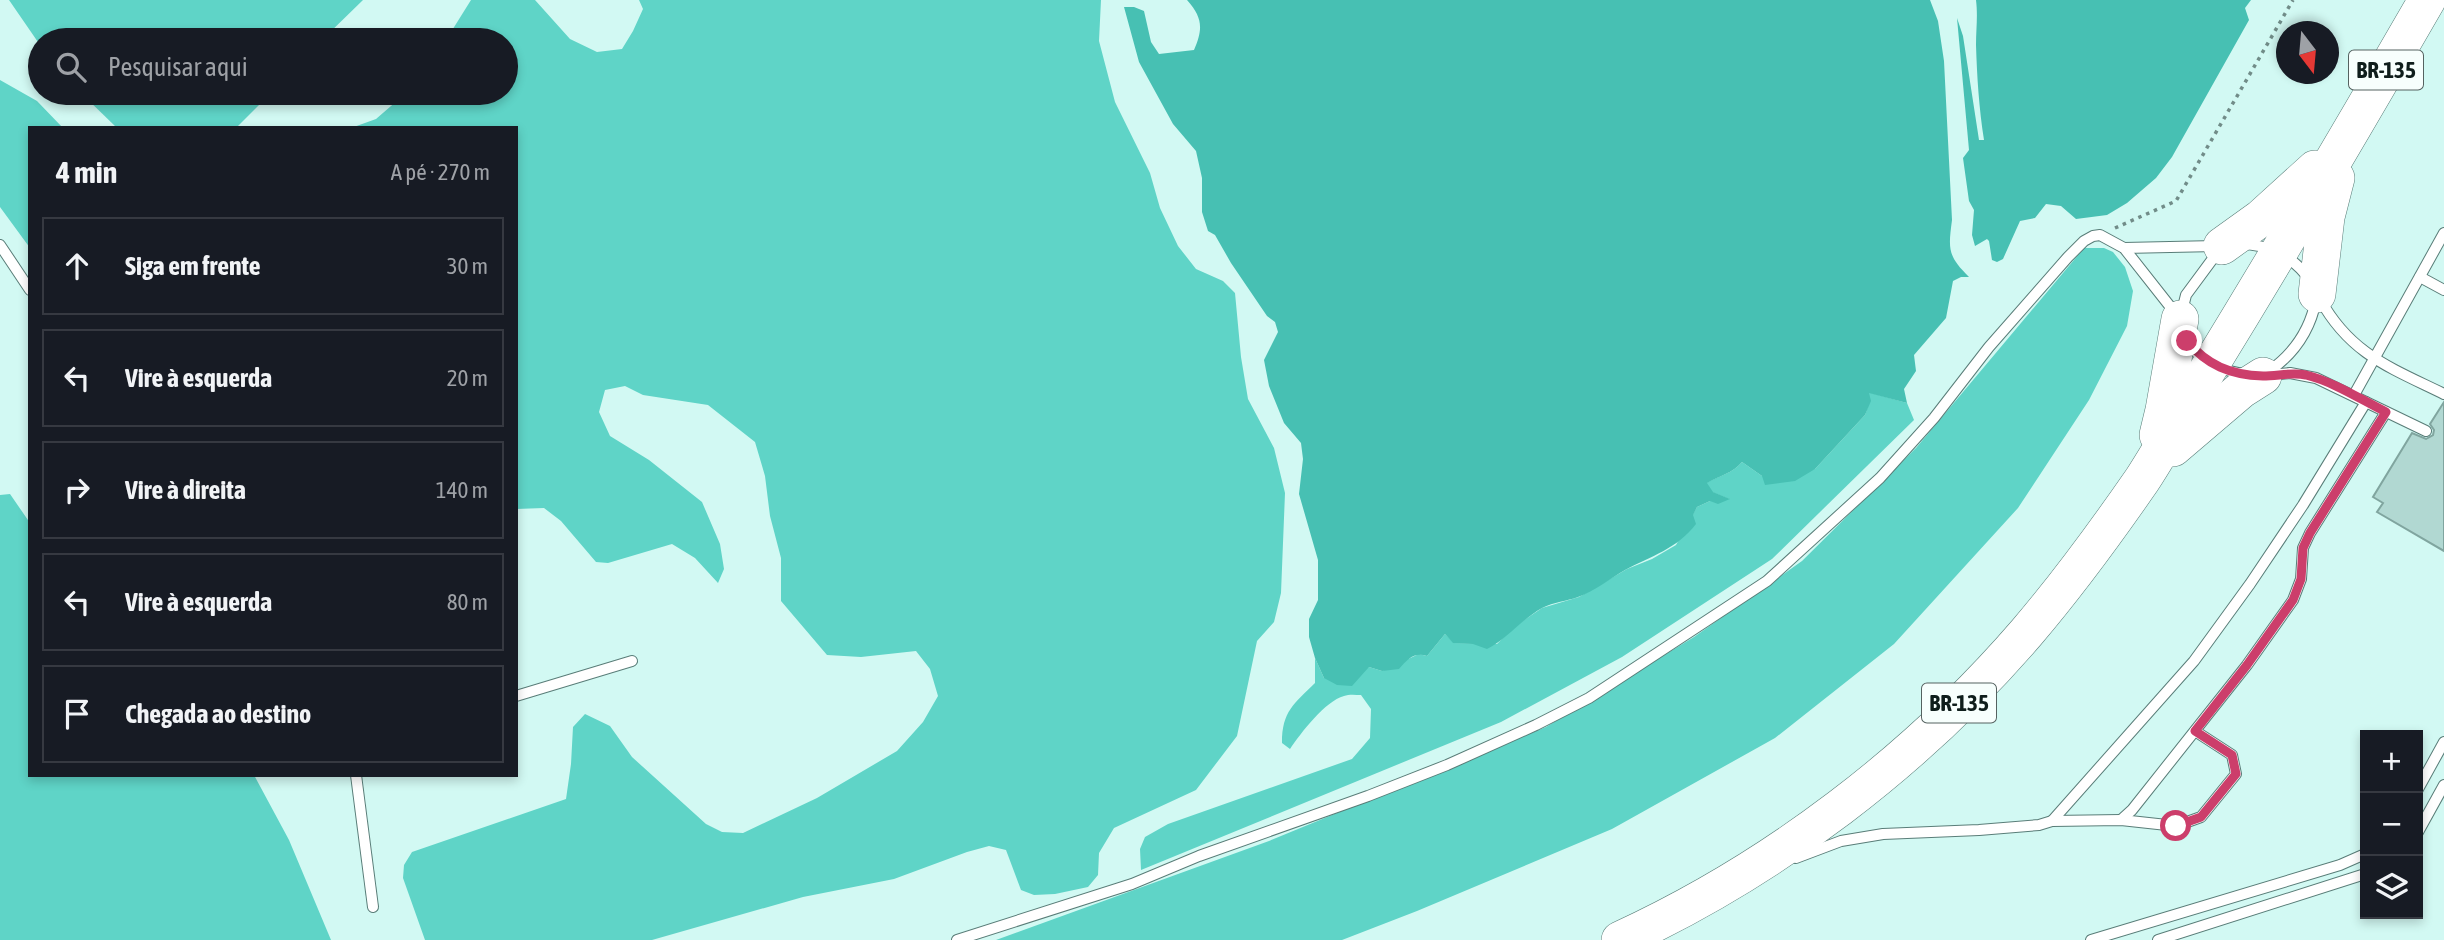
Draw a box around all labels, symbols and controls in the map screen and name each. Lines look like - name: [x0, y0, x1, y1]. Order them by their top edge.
- north arrow: [2276, 21, 2339, 84]
- search box: [28, 28, 518, 105]
- icon: search: [52, 48, 90, 86]
- road number: BR-135: [2349, 50, 2423, 90]
- text: Pesquisar aqui: [108, 52, 248, 82]
- text: 4 min: [56, 155, 117, 189]
- text: A pé · 270 m: [391, 159, 490, 185]
- icon: ahead: [58, 247, 96, 285]
- text: Siga em frente: [125, 251, 261, 281]
- text: 30 m: [447, 253, 488, 279]
- route end: [2171, 325, 2202, 356]
- icon: left: [58, 359, 96, 397]
- text: Vire à esquerda: [125, 363, 272, 393]
- text: 20 m: [447, 365, 488, 391]
- icon: right: [58, 471, 96, 509]
- text: Vire à direita: [125, 475, 246, 505]
- text: 140 m: [436, 477, 488, 503]
- icon: left: [58, 583, 96, 621]
- text: Vire à esquerda: [125, 587, 272, 617]
- text: 80 m: [447, 589, 488, 615]
- road number: BR-135: [1922, 684, 1996, 722]
- icon: arrive: [58, 695, 96, 733]
- text: Chegada ao destino: [125, 699, 311, 729]
- map controls: [2360, 730, 2423, 919]
- button: +: [2360, 730, 2423, 793]
- button: −: [2360, 793, 2423, 856]
- route start: [2160, 810, 2191, 841]
- button: layers: [2360, 856, 2423, 919]

